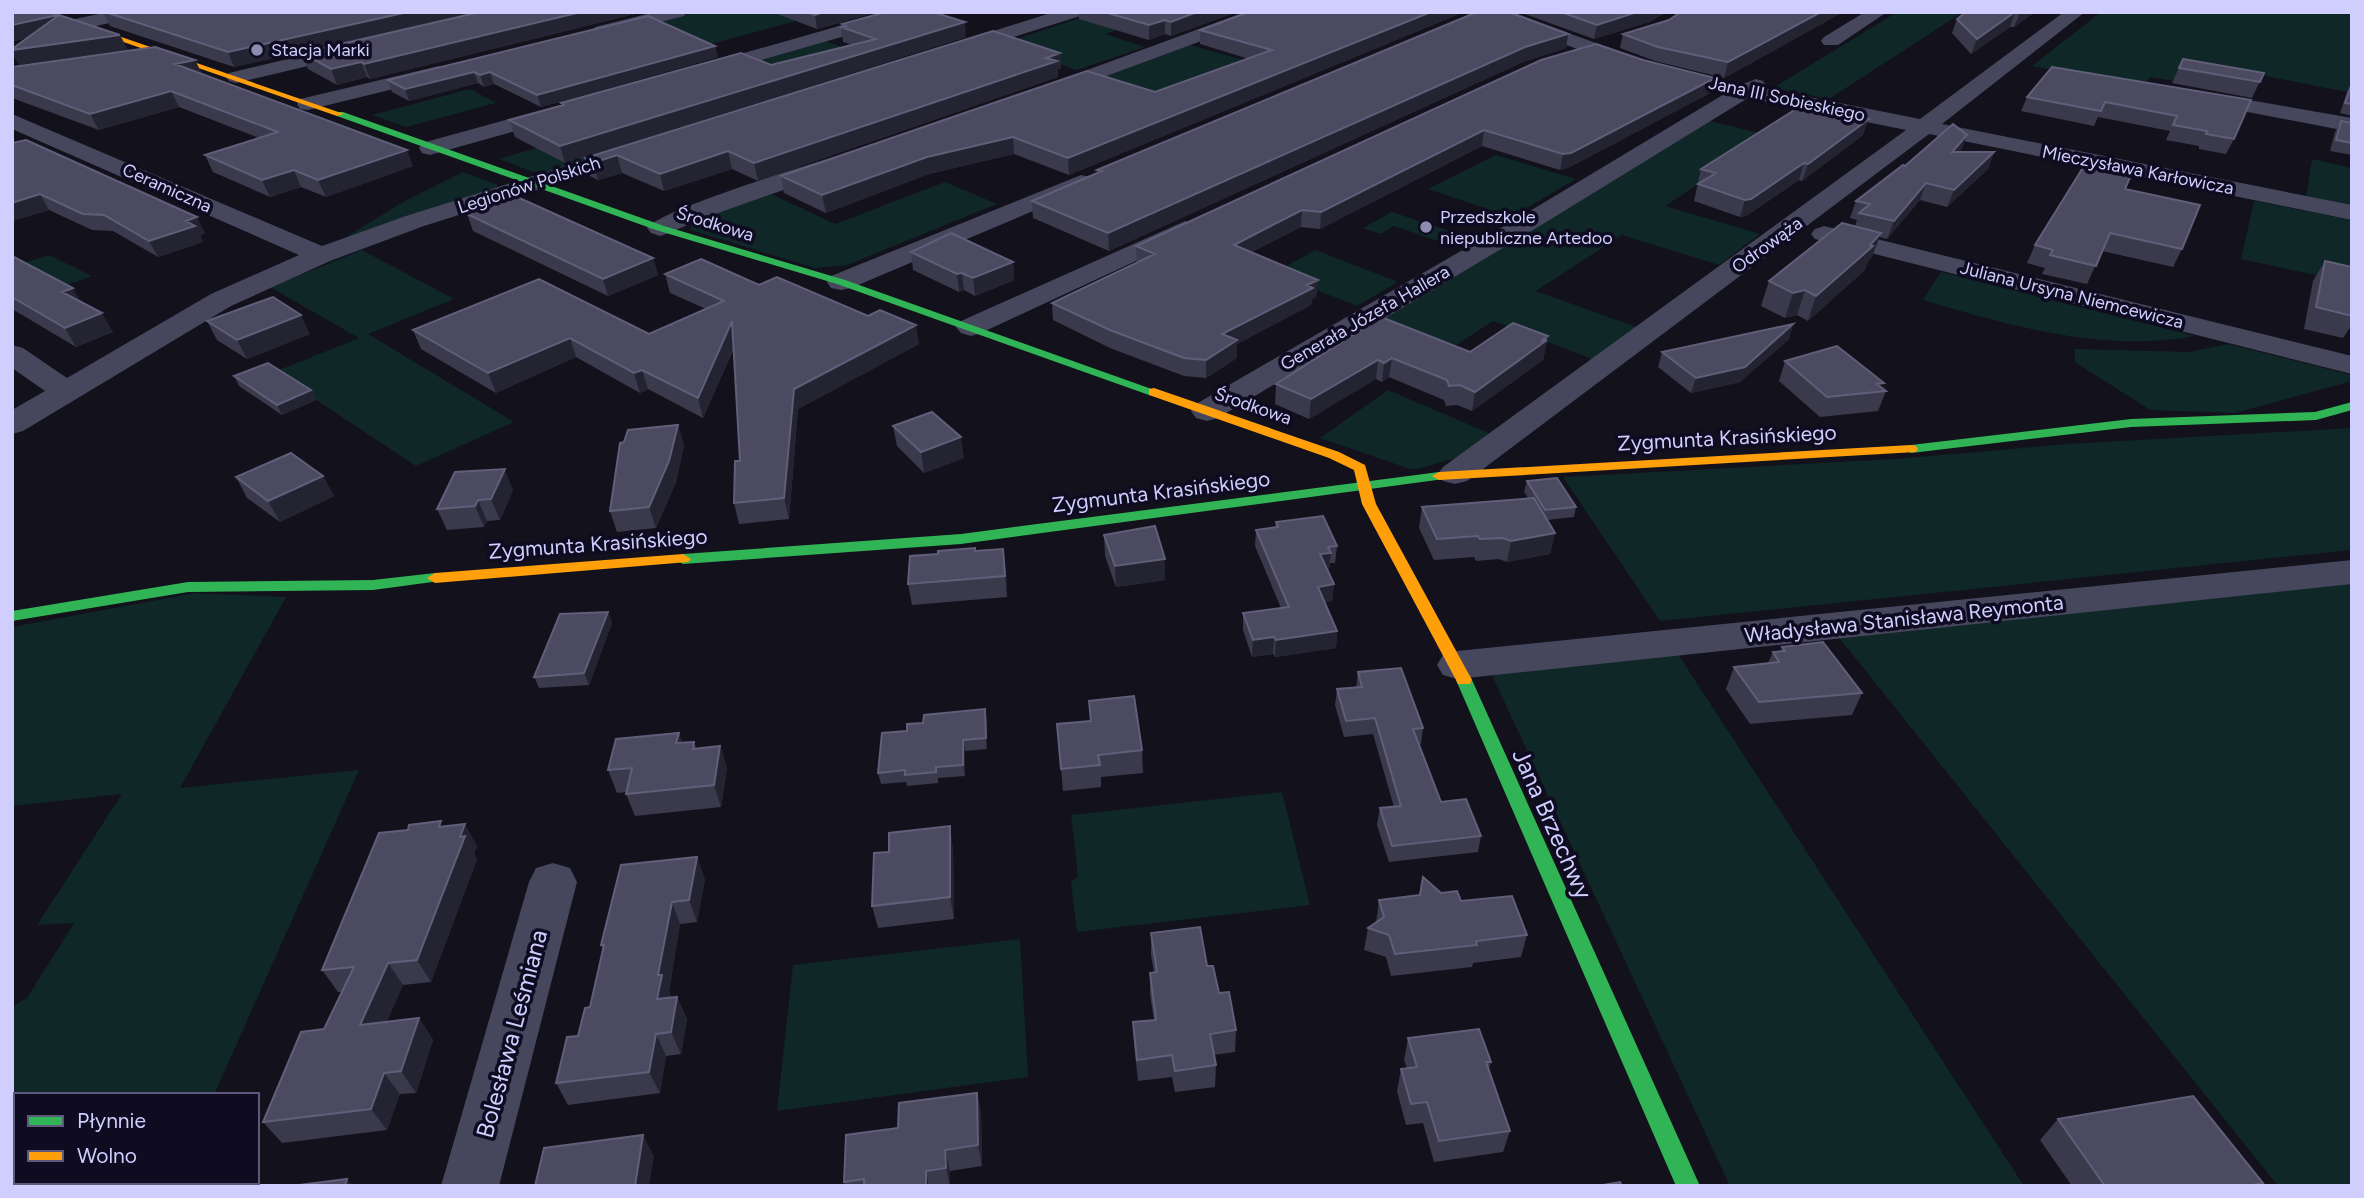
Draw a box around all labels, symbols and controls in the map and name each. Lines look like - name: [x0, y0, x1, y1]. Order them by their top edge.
- place label: Stacja Marki: [271, 39, 370, 61]
- marker: Stacja Marki: [249, 42, 265, 58]
- street label: Jana III Sobieskiego: [1707, 72, 1867, 126]
- street label: Mieczysława Karłowicza: [2040, 141, 2236, 199]
- street label: Legionów Polskich: [455, 152, 603, 218]
- street label: Ceramiczna: [119, 159, 215, 217]
- street label: Środkowa: [674, 202, 756, 246]
- place label: Przedszkole niepubliczne Artedoo: [1440, 206, 1613, 249]
- street label: Odrowąża: [1727, 212, 1807, 278]
- marker: Przedszkole niepubliczne Artedoo: [1418, 219, 1434, 235]
- street label: Juliana Ursyna Niemcewicza: [1958, 257, 2186, 333]
- street label: Generała Józefa Hallera: [1277, 261, 1453, 375]
- street label: Środkowa: [1212, 383, 1294, 429]
- street label: Zygmunta Krasińskiego: [1617, 419, 1837, 456]
- street label: Zygmunta Krasińskiego: [1051, 466, 1271, 517]
- street label: Zygmunta Krasińskiego: [488, 523, 708, 564]
- street label: Władysława Stanisława Reymonta: [1743, 589, 2065, 648]
- street label: Jana Brzechwy: [1506, 744, 1599, 904]
- street label: Bolesława Leśmiana: [470, 927, 553, 1141]
- legend: [14, 1093, 259, 1184]
- text: Płynnie: [77, 1108, 146, 1133]
- text: Wolno: [77, 1143, 137, 1168]

